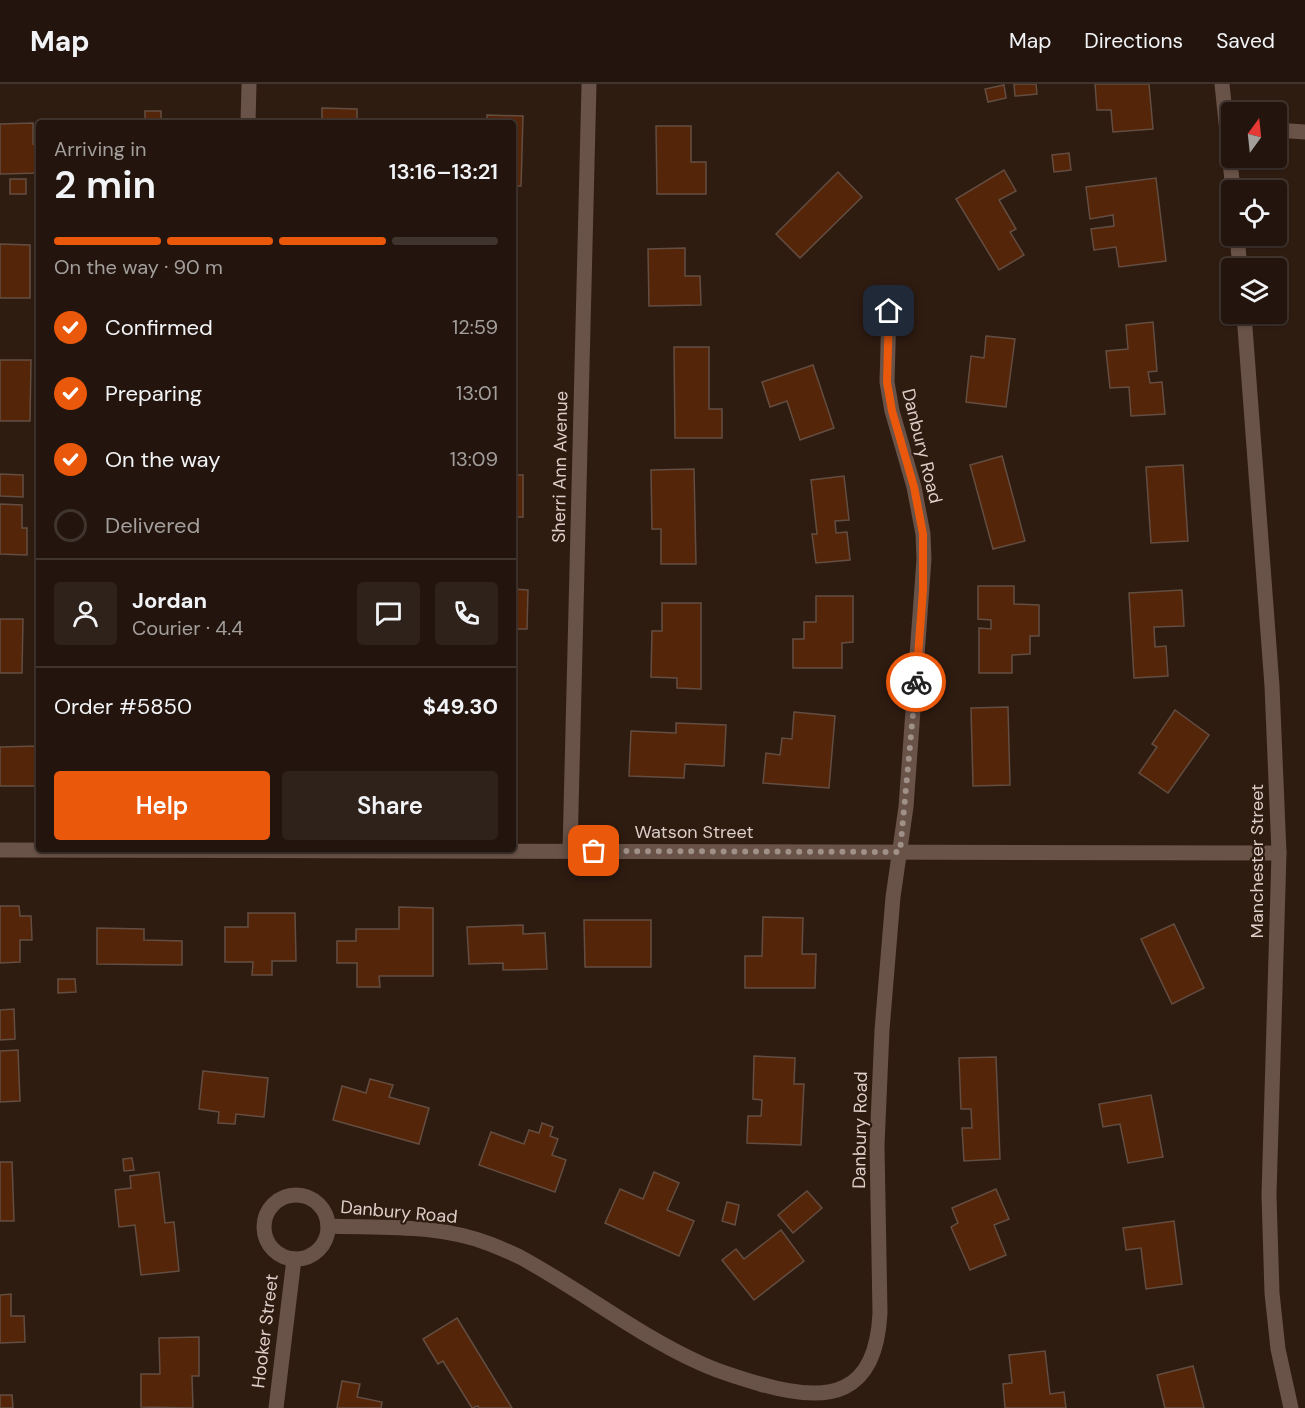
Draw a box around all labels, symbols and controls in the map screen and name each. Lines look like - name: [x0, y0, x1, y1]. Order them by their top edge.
- text: Map: [30, 23, 90, 60]
- text: Map: [1009, 27, 1051, 55]
- text: Directions: [1084, 27, 1183, 55]
- text: Saved: [1216, 27, 1275, 55]
- north arrow: [1221, 102, 1287, 168]
- map controls: [1221, 102, 1287, 324]
- text: Arriving in: [54, 136, 146, 162]
- text: 13:16–13:21: [389, 157, 498, 186]
- text: 2 min: [54, 159, 156, 210]
- button: locate: [1221, 180, 1287, 246]
- text: On the way · 90 m: [54, 254, 223, 280]
- button: layers: [1221, 258, 1287, 324]
- pin: [863, 285, 914, 336]
- icon: home: [872, 294, 905, 327]
- icon: check: [54, 311, 87, 344]
- text: Confirmed: [105, 313, 213, 342]
- text: 12:59: [452, 314, 498, 340]
- icon: check: [54, 377, 87, 410]
- text: Preparing: [105, 379, 202, 408]
- text: 13:01: [456, 380, 498, 406]
- street label: Danbury Road: [896, 386, 948, 506]
- street label: Sherri Ann Avenue: [547, 391, 573, 543]
- icon: check: [54, 443, 87, 476]
- text: On the way: [105, 445, 220, 474]
- text: 13:09: [450, 446, 498, 472]
- text: Delivered: [105, 511, 200, 540]
- button: person: [54, 582, 117, 645]
- button: chat: [357, 582, 420, 645]
- button: phone: [435, 582, 498, 645]
- text: Jordan: [132, 586, 207, 615]
- text: Courier · 4.4: [132, 615, 243, 641]
- courier: [886, 652, 946, 712]
- icon: bike: [900, 666, 933, 699]
- text: Order #5850: [54, 692, 192, 721]
- text: $49.30: [423, 692, 498, 721]
- button: Help: [54, 771, 270, 840]
- button: Share: [282, 771, 498, 840]
- street label: Manchester Street: [1245, 784, 1269, 938]
- street label: Watson Street: [635, 820, 753, 844]
- pin: [568, 825, 619, 876]
- icon: bag: [577, 834, 610, 867]
- street label: Danbury Road: [847, 1071, 873, 1189]
- street label: Danbury Road: [339, 1195, 459, 1229]
- street label: Hooker Street: [246, 1273, 284, 1389]

